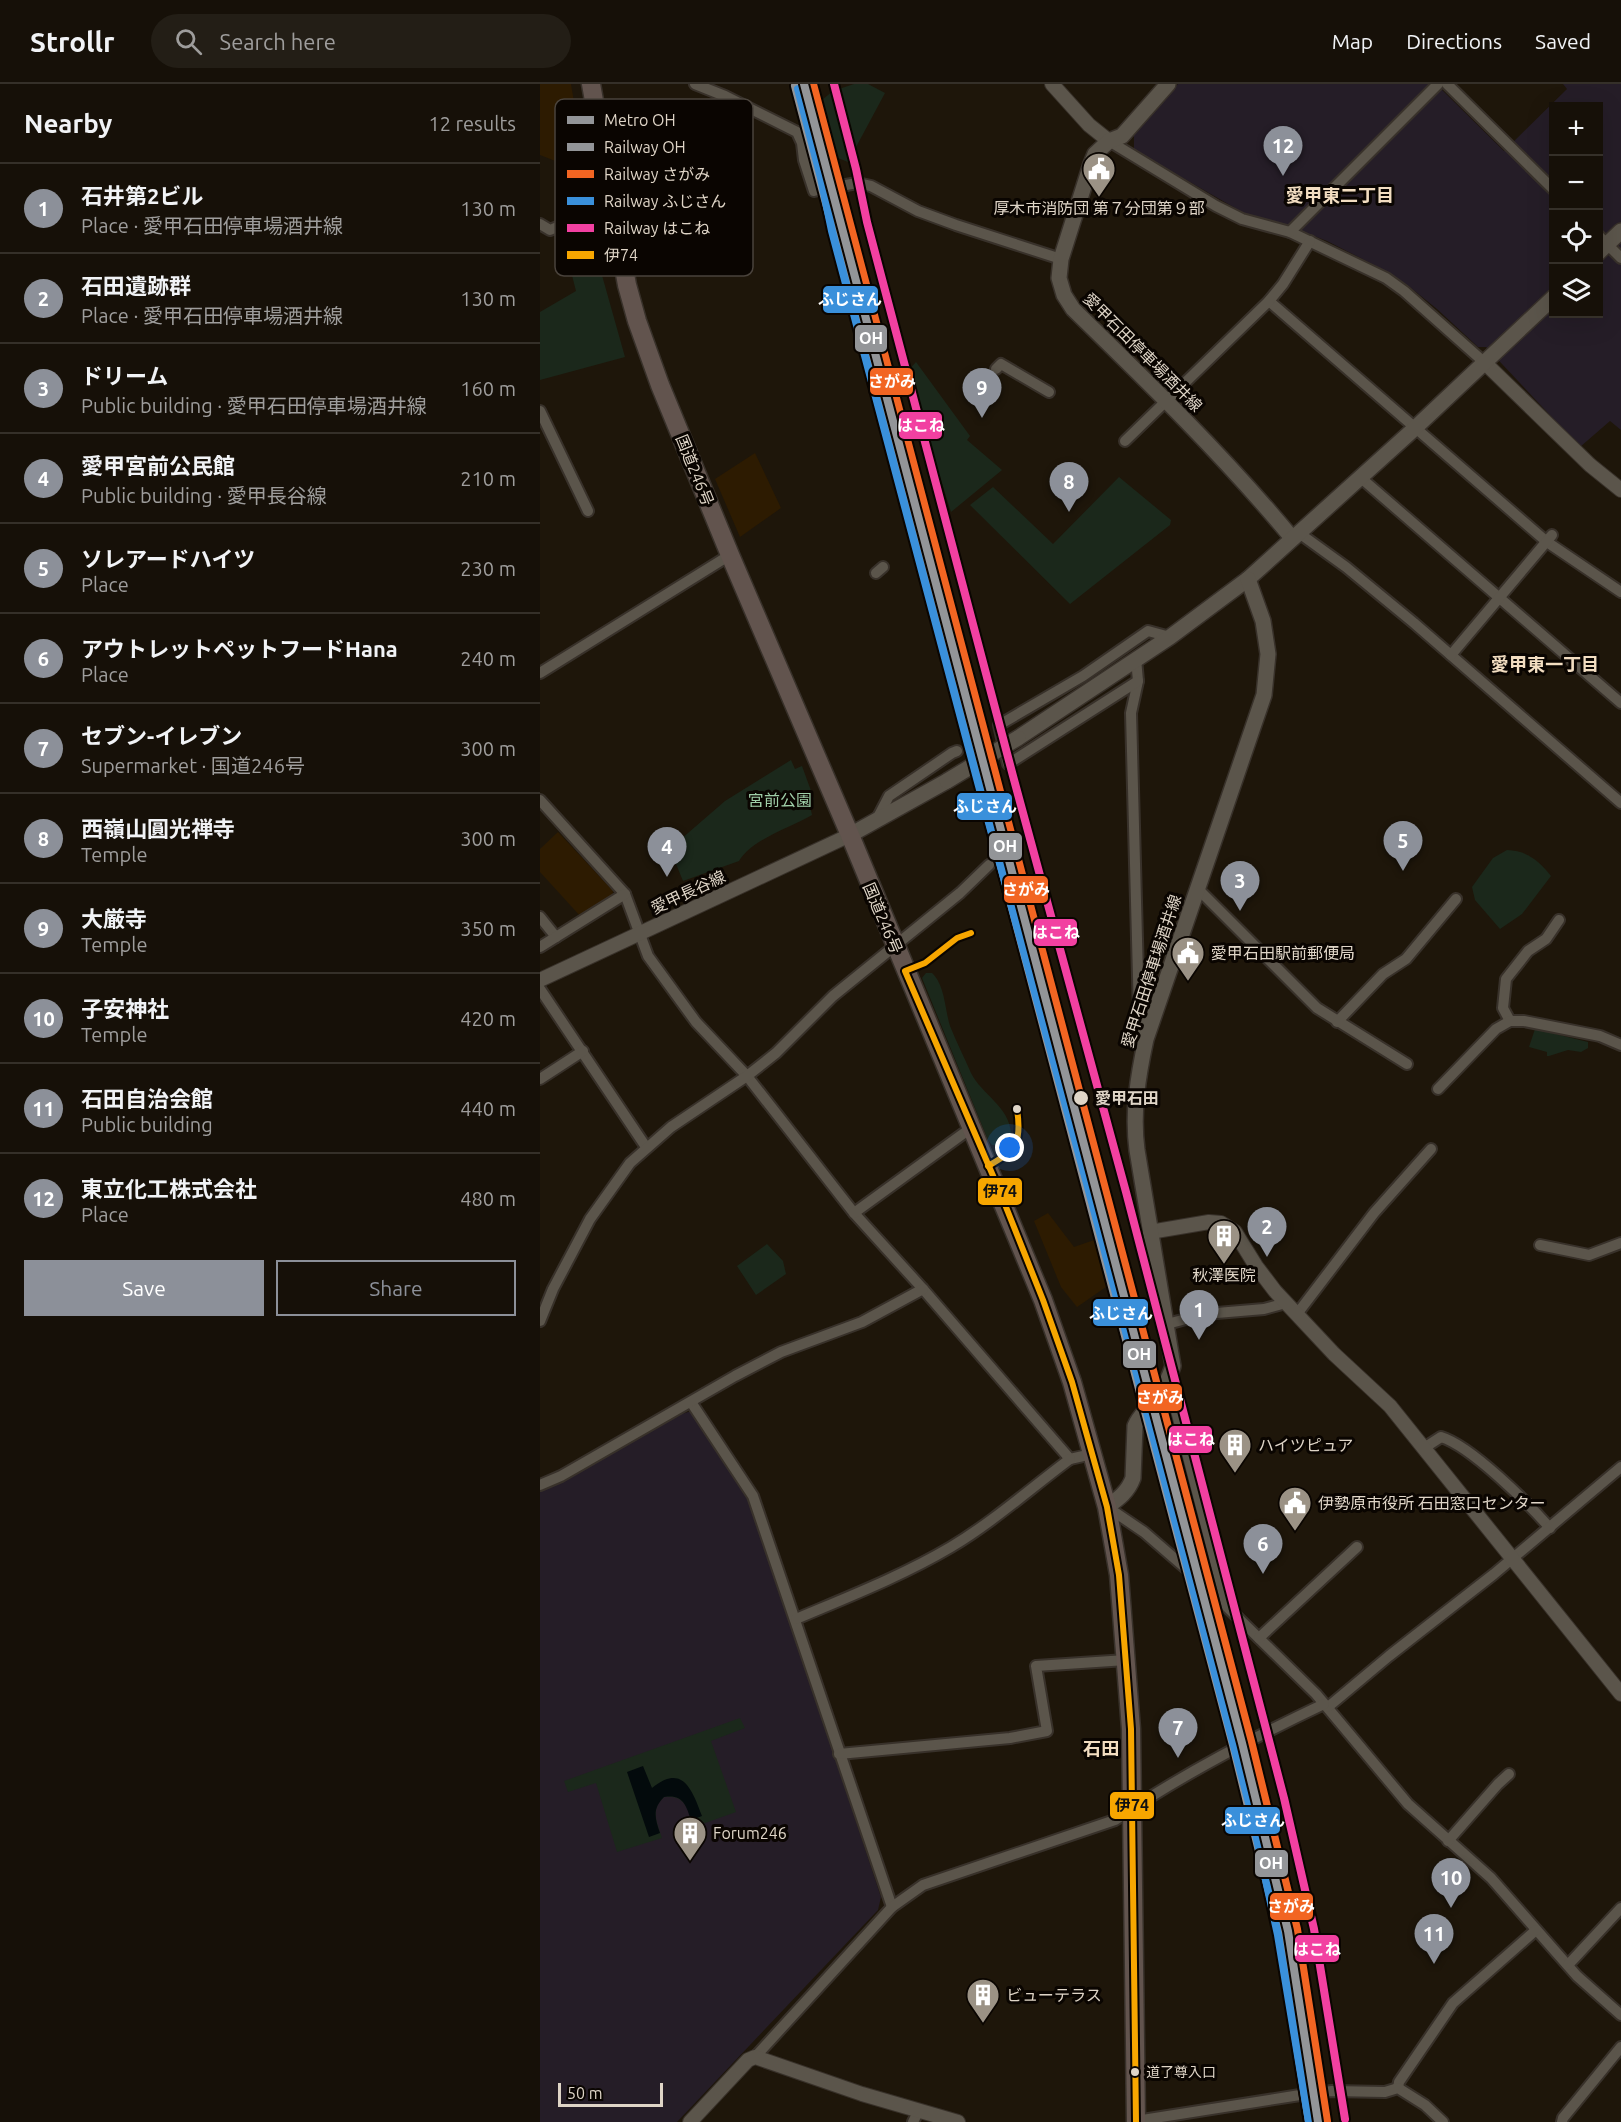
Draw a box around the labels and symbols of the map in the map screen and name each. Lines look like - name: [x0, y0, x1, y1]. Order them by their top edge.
- legend: [555, 99, 753, 276]
- text: Metro OH: [604, 111, 676, 129]
- pin: 12: [1264, 126, 1302, 176]
- text: Railway OH: [604, 138, 686, 156]
- public building icon: 厚木市消防団 第７分団第９部: [1081, 151, 1117, 198]
- text: Railway さがみ: [604, 165, 710, 183]
- district label: 愛甲東二丁目: [1286, 185, 1394, 205]
- text: Railway ふじさん: [604, 192, 726, 210]
- place label: 厚木市消防団 第７分団第９部: [993, 199, 1205, 217]
- text: Railway はこね: [604, 219, 710, 237]
- text: 伊74: [604, 246, 638, 264]
- line badge: ふじさん: [822, 285, 879, 314]
- street label: 愛甲石田停車場酒井線: [1080, 289, 1206, 415]
- text: ふじさん: [818, 290, 882, 308]
- line badge: OH: [854, 324, 888, 353]
- text: OH: [859, 329, 883, 347]
- line badge: さがみ: [869, 367, 914, 396]
- pin: 9: [962, 368, 1002, 418]
- text: さがみ: [868, 372, 916, 390]
- line badge: はこね: [898, 411, 943, 440]
- text: はこね: [897, 416, 945, 434]
- street label: 国道246号: [673, 432, 717, 508]
- pin: 8: [1050, 462, 1088, 512]
- district label: 愛甲東一丁目: [1491, 654, 1599, 674]
- park label: 宮前公園: [748, 791, 812, 809]
- line badge: ふじさん: [956, 792, 1013, 821]
- text: ふじさん: [953, 797, 1017, 815]
- pin: 5: [1384, 822, 1422, 871]
- pin: 4: [648, 828, 686, 877]
- line badge: OH: [988, 832, 1023, 861]
- text: OH: [993, 837, 1017, 855]
- pin: 3: [1220, 862, 1260, 911]
- street label: 愛甲長谷線: [648, 867, 728, 917]
- line badge: さがみ: [1003, 875, 1049, 904]
- street label: 国道246号: [860, 880, 906, 956]
- text: さがみ: [1002, 880, 1050, 898]
- street label: 愛甲石田停車場酒井線: [1118, 892, 1184, 1050]
- line badge: はこね: [1033, 918, 1078, 947]
- text: はこね: [1032, 923, 1080, 941]
- public building icon: 愛甲石田駅前郵便局: [1170, 935, 1206, 982]
- place label: 愛甲石田駅前郵便局: [1211, 944, 1355, 962]
- marker: 愛甲石田: [1072, 1089, 1090, 1107]
- place label: 愛甲石田: [1095, 1089, 1159, 1107]
- unlabelled marker: [1011, 1103, 1023, 1115]
- your location: [995, 1133, 1024, 1162]
- line badge: 伊74: [977, 1177, 1023, 1206]
- text: 伊74: [982, 1182, 1017, 1200]
- pin: 2: [1248, 1208, 1286, 1257]
- building icon: 秋澤医院: [1206, 1218, 1242, 1265]
- place label: 秋澤医院: [1192, 1266, 1256, 1284]
- pin: 1: [1180, 1290, 1218, 1340]
- line badge: ふじさん: [1092, 1298, 1149, 1327]
- text: ふじさん: [1089, 1304, 1153, 1322]
- line badge: OH: [1122, 1340, 1157, 1369]
- text: OH: [1127, 1345, 1151, 1363]
- line badge: さがみ: [1137, 1383, 1183, 1412]
- text: さがみ: [1136, 1388, 1184, 1406]
- line badge: はこね: [1168, 1425, 1213, 1454]
- building icon: ハイツピュア: [1217, 1427, 1253, 1474]
- text: はこね: [1167, 1430, 1215, 1448]
- place label: ハイツピュア: [1258, 1436, 1353, 1454]
- public building icon: 伊勢原市役所 石田窓口センター: [1277, 1485, 1313, 1532]
- place label: 伊勢原市役所 石田窓口センター: [1318, 1494, 1546, 1512]
- pin: 6: [1244, 1524, 1282, 1574]
- pin: 7: [1158, 1708, 1198, 1758]
- district label: 石田: [1083, 1738, 1119, 1758]
- line badge: 伊74: [1109, 1791, 1155, 1820]
- text: 伊74: [1114, 1796, 1149, 1814]
- line badge: ふじさん: [1224, 1806, 1281, 1835]
- text: ふじさん: [1221, 1811, 1285, 1829]
- building icon: Forum246: [672, 1815, 708, 1862]
- place label: Forum246: [713, 1824, 787, 1842]
- line badge: OH: [1254, 1849, 1289, 1878]
- text: OH: [1259, 1854, 1283, 1872]
- pin: 10: [1432, 1858, 1470, 1908]
- line badge: さがみ: [1269, 1892, 1314, 1921]
- text: さがみ: [1267, 1897, 1315, 1915]
- pin: 11: [1414, 1914, 1454, 1964]
- line badge: はこね: [1294, 1934, 1340, 1963]
- text: はこね: [1293, 1940, 1341, 1958]
- building icon: ビューテラス: [965, 1977, 1001, 2024]
- place label: ビューテラス: [1006, 1986, 1102, 2004]
- place label: 道了尊入口: [1146, 2064, 1216, 2080]
- marker: 道了尊入口: [1129, 2066, 1141, 2078]
- scale bar: [558, 2080, 663, 2108]

